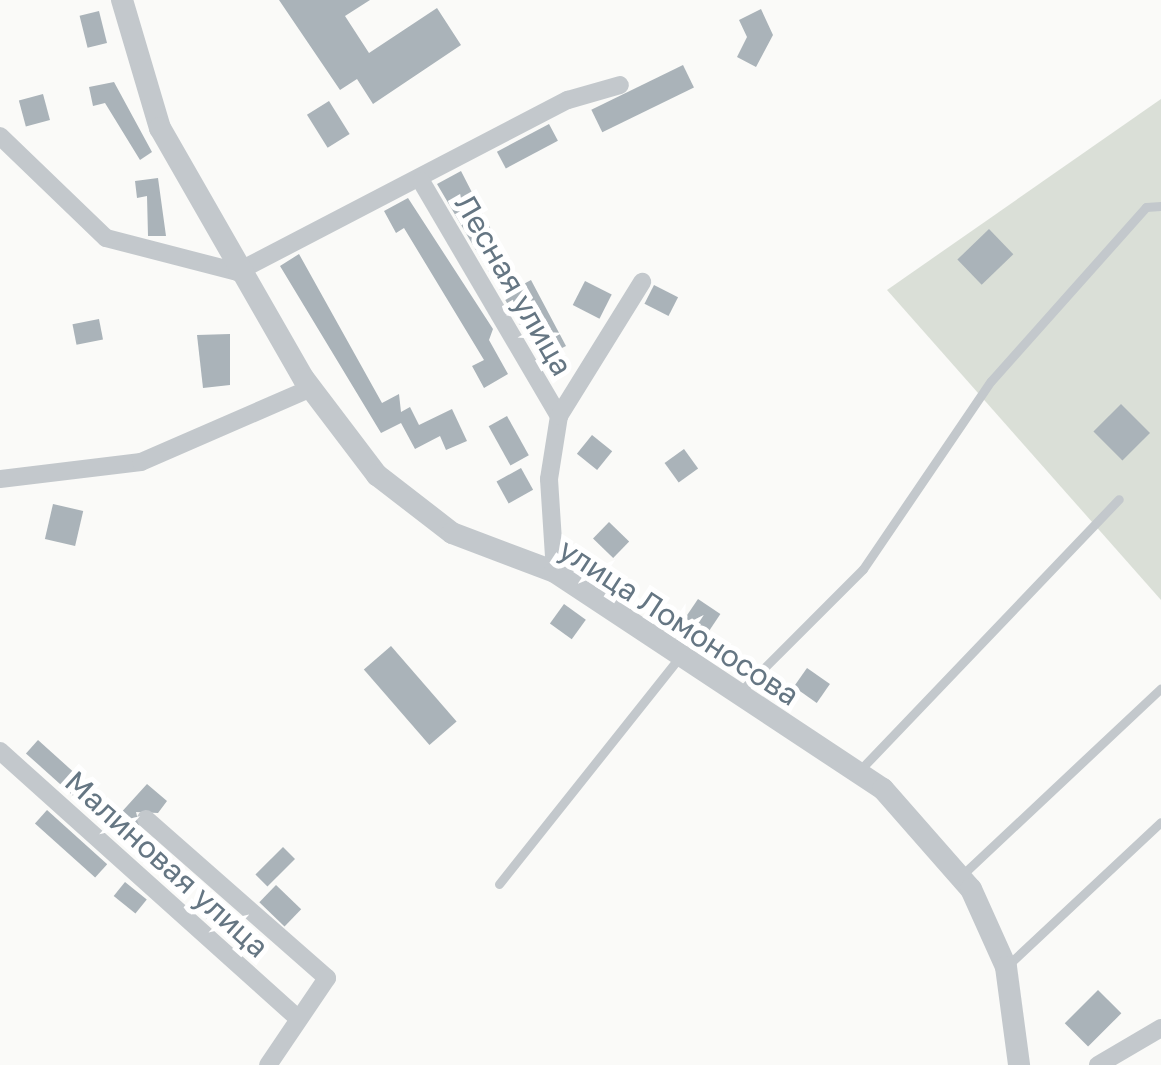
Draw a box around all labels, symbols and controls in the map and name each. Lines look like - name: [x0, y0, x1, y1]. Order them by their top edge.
- street label: Лесная улица: [448, 188, 580, 382]
- street label: улица Ломоносова: [552, 531, 806, 713]
- street label: Малиновая улица: [58, 763, 276, 965]

